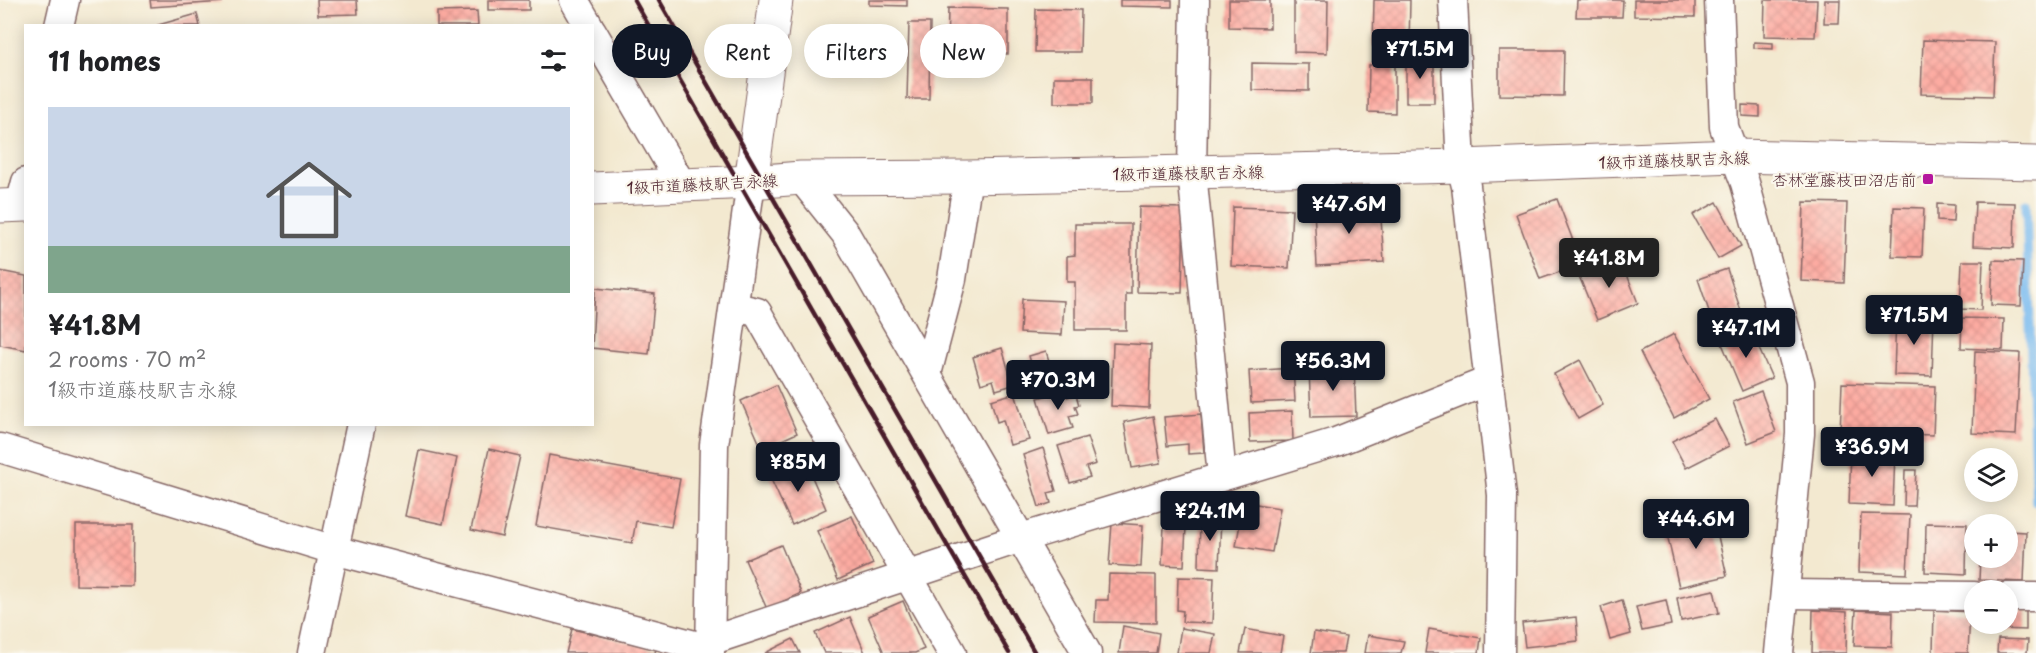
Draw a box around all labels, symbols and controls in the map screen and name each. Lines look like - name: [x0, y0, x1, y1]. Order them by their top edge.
- chip: Buy: [612, 24, 692, 78]
- chip: Rent: [704, 24, 792, 78]
- chip: Filters: [804, 24, 908, 78]
- chip: New: [920, 24, 1006, 78]
- pin: ¥71.5M: [1371, 29, 1469, 80]
- text: ¥71.5M: [1386, 33, 1454, 63]
- text: 11 homes: [48, 41, 161, 80]
- icon: filters: [537, 44, 570, 77]
- street label: 1級市道藤枝駅吉永線: [1598, 144, 1750, 174]
- icon: home: [255, 146, 363, 254]
- street label: 1級市道藤枝駅吉永線: [1112, 159, 1264, 185]
- street label: 1級市道藤枝駅吉永線: [626, 167, 778, 199]
- place label: 杏林堂藤枝田沼店前: [1772, 167, 1916, 191]
- marker: 杏林堂藤枝田沼店前: [1921, 172, 1935, 186]
- pin: ¥47.6M: [1300, 184, 1398, 235]
- text: ¥47.6M: [1311, 188, 1387, 218]
- pin: ¥41.8M: [1560, 238, 1658, 289]
- text: ¥41.8M: [1573, 242, 1645, 272]
- pin: ¥71.5M: [1865, 295, 1963, 346]
- text: ¥71.5M: [1880, 299, 1948, 329]
- text: ¥41.8M: [48, 305, 141, 344]
- pin: ¥47.1M: [1697, 308, 1795, 359]
- text: ¥47.1M: [1711, 312, 1781, 342]
- pin: ¥56.3M: [1284, 341, 1382, 392]
- text: 2 rooms · 70 m²: [48, 344, 206, 374]
- text: ¥56.3M: [1295, 345, 1371, 375]
- pin: ¥70.3M: [1009, 360, 1107, 411]
- text: ¥70.3M: [1020, 364, 1096, 394]
- text: 1級市道藤枝駅吉永線: [48, 374, 237, 404]
- pin: ¥36.9M: [1823, 427, 1921, 478]
- text: ¥36.9M: [1835, 431, 1909, 461]
- pin: ¥85M: [762, 442, 834, 493]
- text: ¥85M: [770, 446, 826, 476]
- map controls: [1964, 448, 2018, 634]
- button: layers: [1964, 448, 2018, 502]
- pin: ¥24.1M: [1161, 491, 1259, 542]
- text: ¥24.1M: [1175, 495, 1245, 525]
- pin: ¥44.6M: [1647, 499, 1745, 550]
- text: ¥44.6M: [1657, 503, 1735, 533]
- button: +: [1964, 514, 2018, 568]
- button: −: [1964, 580, 2018, 634]

